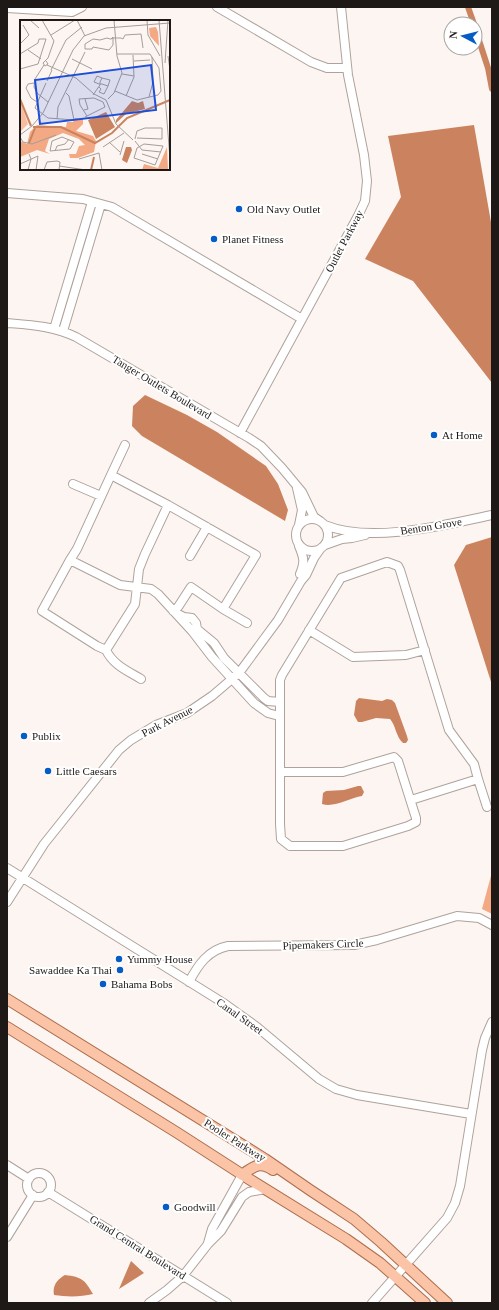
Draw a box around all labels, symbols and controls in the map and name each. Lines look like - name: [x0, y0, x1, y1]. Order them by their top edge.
- north arrow: [443, 16, 483, 56]
- inset map: [20, 20, 170, 170]
- text: N: [447, 30, 460, 39]
- place label: Old Navy Outlet: [247, 203, 320, 215]
- marker: Old Navy Outlet: [234, 204, 244, 214]
- street label: Outlet Parkway: [323, 207, 366, 274]
- place label: Planet Fitness: [222, 233, 283, 245]
- marker: Planet Fitness: [209, 234, 219, 244]
- street label: Tanger Outlets Boulevard: [110, 353, 214, 422]
- place label: At Home: [442, 429, 483, 441]
- marker: At Home: [429, 430, 439, 440]
- street label: Benton Grove: [399, 515, 463, 537]
- street label: Park Avenue: [139, 703, 195, 739]
- place label: Publix: [32, 730, 61, 742]
- marker: Publix: [19, 731, 29, 741]
- place label: Little Caesars: [56, 765, 117, 777]
- marker: Little Caesars: [43, 766, 53, 776]
- street label: Pipemakers Circle: [282, 937, 364, 951]
- place label: Yummy House: [127, 953, 193, 965]
- marker: Yummy House: [114, 954, 124, 964]
- place label: Sawaddee Ka Thai: [29, 964, 112, 976]
- marker: Sawaddee Ka Thai: [115, 965, 125, 975]
- place label: Bahama Bobs: [111, 978, 172, 990]
- marker: Bahama Bobs: [98, 979, 108, 989]
- street label: Canal Street: [214, 996, 266, 1036]
- street label: Pooler Parkway: [202, 1116, 268, 1164]
- place label: Goodwill: [174, 1201, 216, 1213]
- marker: Goodwill: [161, 1202, 171, 1212]
- street label: Grand Central Boulevard: [88, 1212, 189, 1282]

